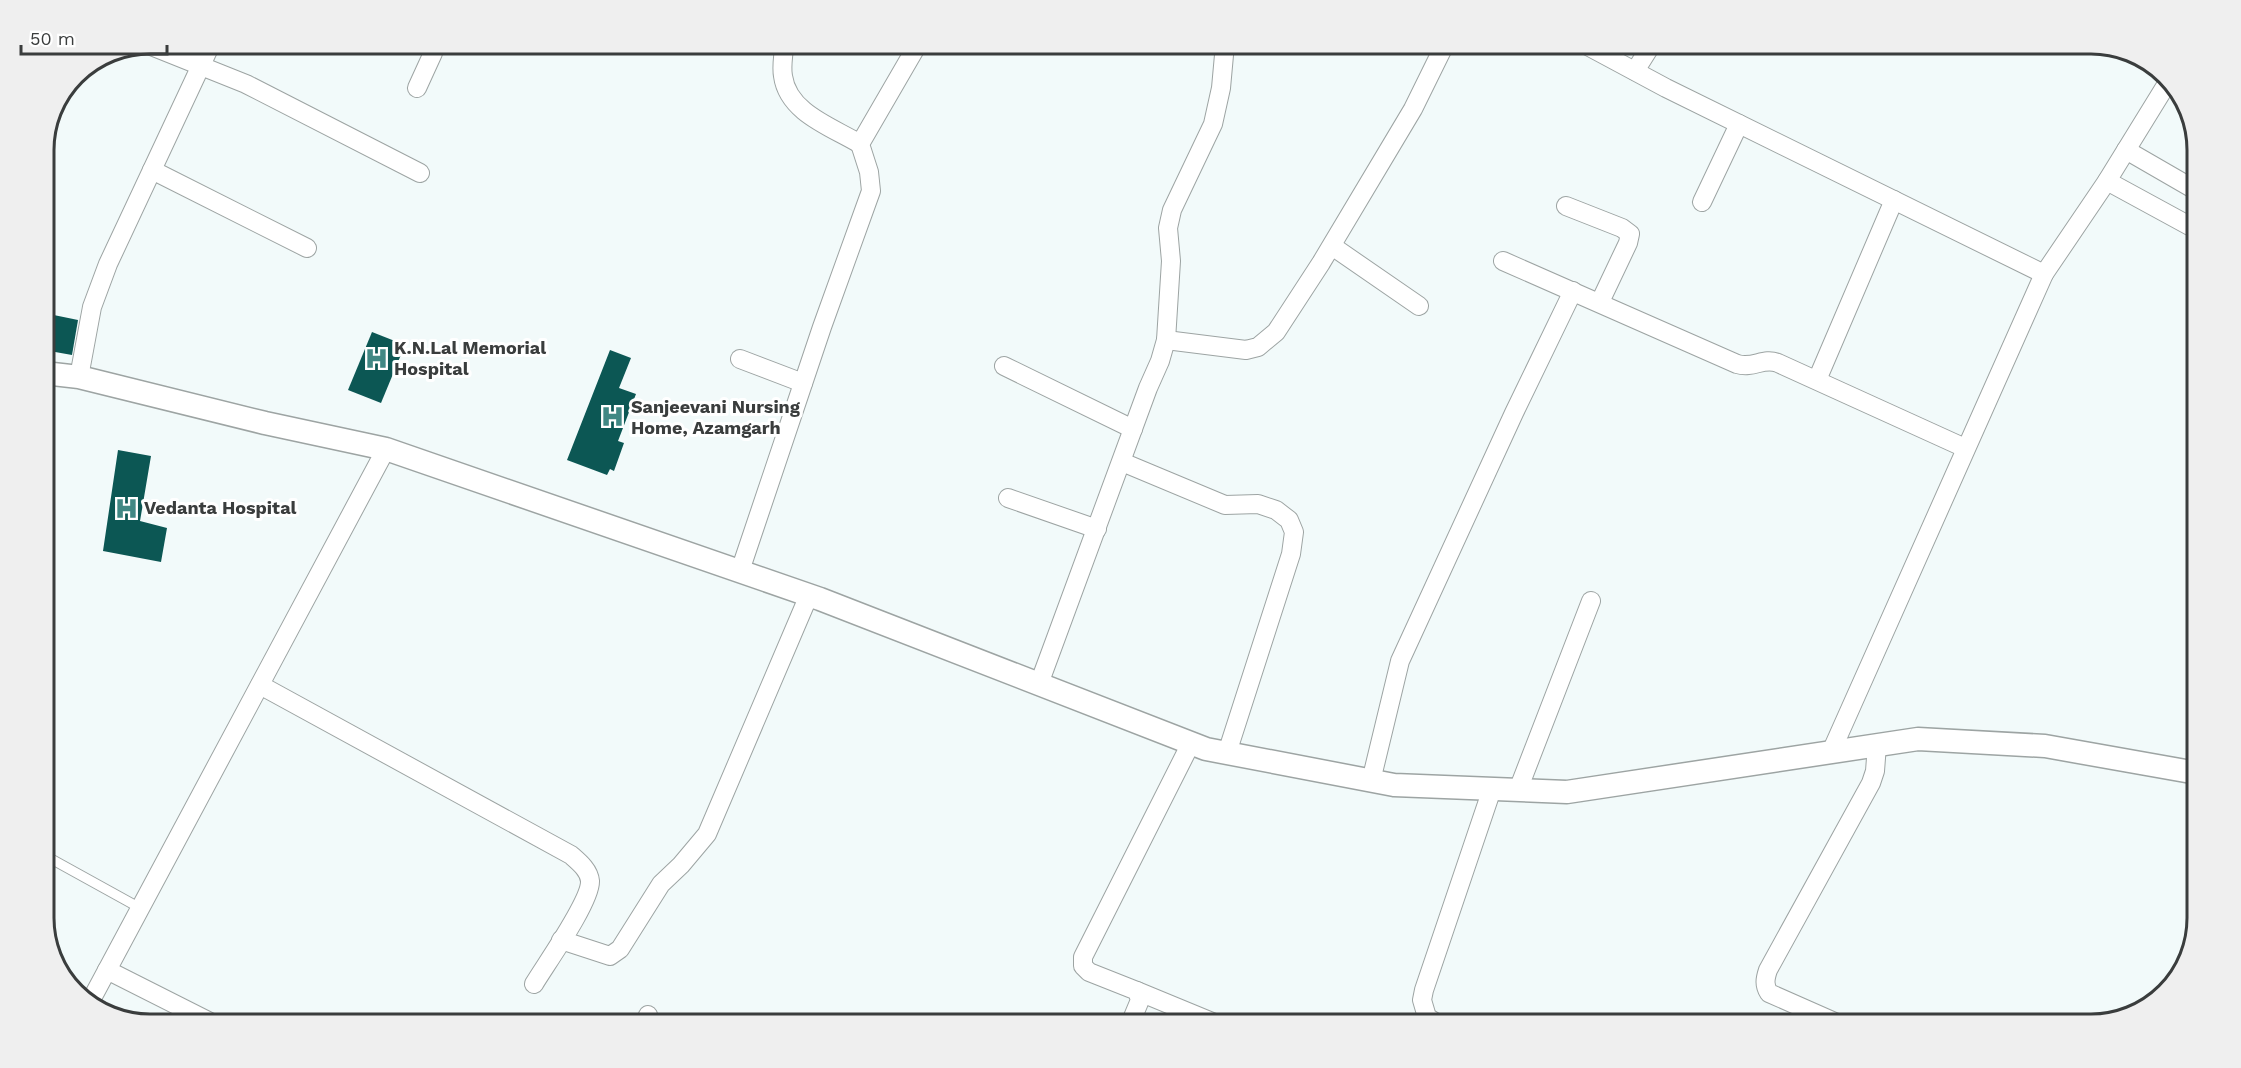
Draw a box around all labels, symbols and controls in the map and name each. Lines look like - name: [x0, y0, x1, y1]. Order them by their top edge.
- scale bar: [21, 18, 166, 56]
- text: 50 m: [30, 28, 75, 49]
- place label: K.N.Lal Memorial Hospital: [394, 337, 546, 379]
- hospital icon: K.N.Lal Memorial Hospital: [363, 345, 389, 371]
- place label: Sanjeevani Nursing Home, Azamgarh: [631, 396, 801, 438]
- hospital icon: Sanjeevani Nursing Home, Azamgarh: [600, 404, 626, 430]
- hospital icon: Vedanta Hospital: [113, 495, 139, 521]
- place label: Vedanta Hospital: [144, 497, 297, 518]

